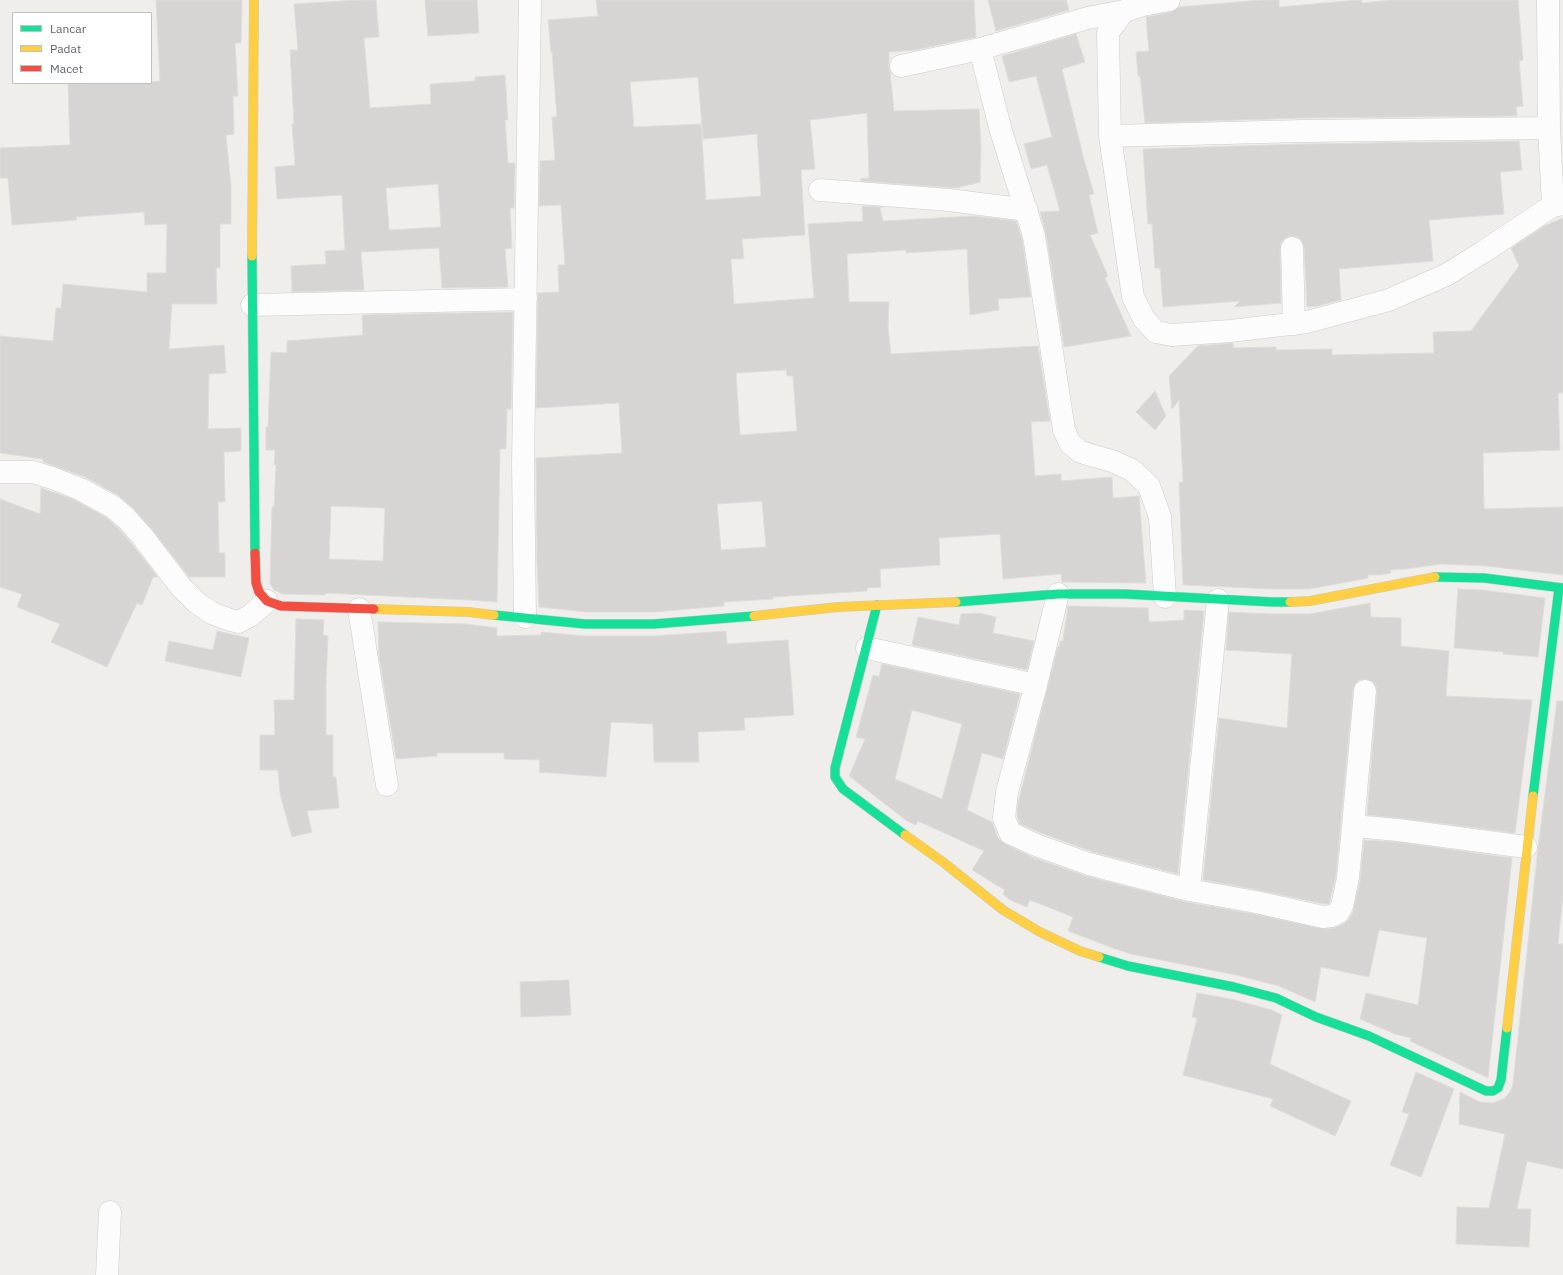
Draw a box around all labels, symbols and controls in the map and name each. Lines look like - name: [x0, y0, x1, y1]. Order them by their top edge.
- legend: [12, 12, 152, 84]
- text: Lancar: [50, 21, 86, 36]
- text: Padat: [50, 41, 81, 56]
- text: Macet: [50, 61, 83, 76]

